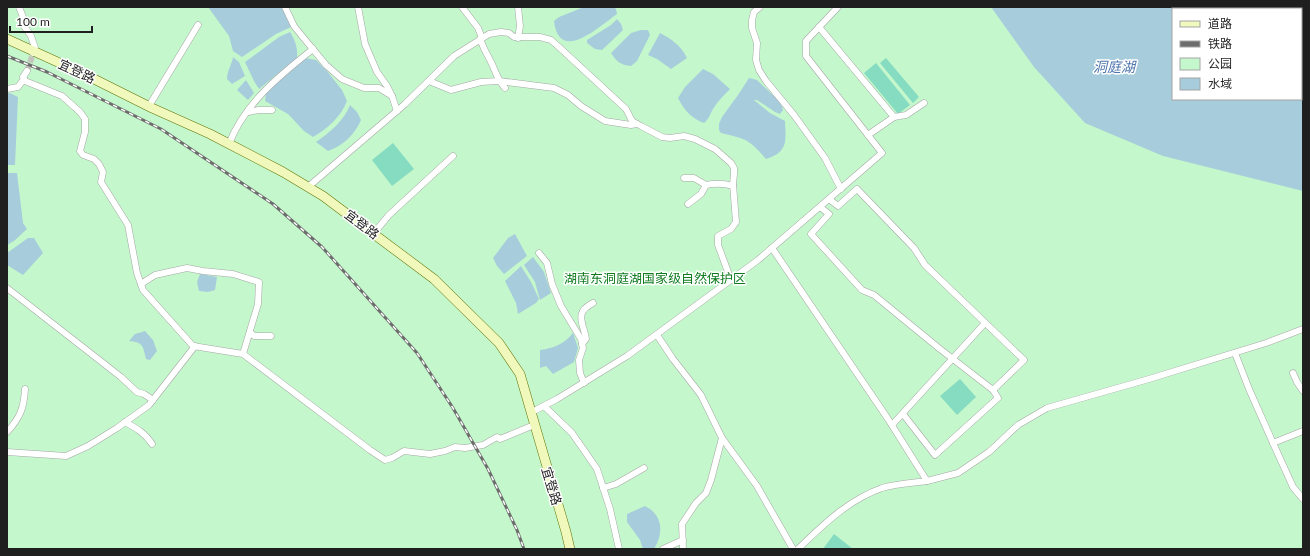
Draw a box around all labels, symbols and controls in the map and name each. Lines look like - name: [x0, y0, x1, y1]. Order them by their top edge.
- scale bar: [10, 8, 92, 34]
- legend: [1172, 8, 1302, 100]
- text: 100 m: [16, 14, 50, 29]
- text: 道路: [1208, 16, 1232, 31]
- text: 铁路: [1208, 36, 1232, 51]
- street label: 宜登路: [56, 56, 98, 86]
- text: 公园: [1208, 56, 1232, 71]
- water label: 洞庭湖: [1093, 58, 1137, 75]
- text: 水域: [1208, 76, 1232, 91]
- street label: 宜登路: [342, 206, 382, 242]
- park label: 湖南东洞庭湖国家级自然保护区: [564, 270, 746, 286]
- street label: 宜登路: [539, 465, 565, 507]

